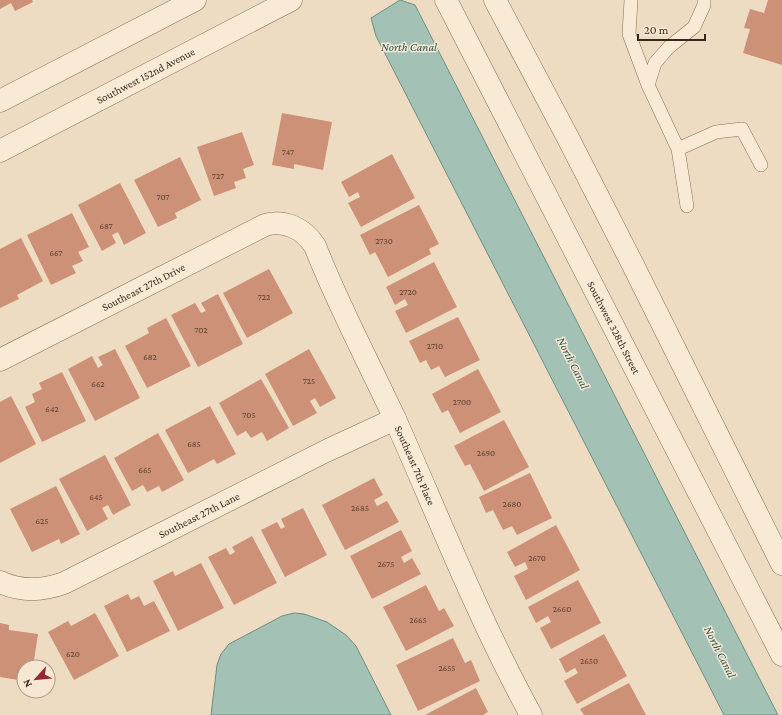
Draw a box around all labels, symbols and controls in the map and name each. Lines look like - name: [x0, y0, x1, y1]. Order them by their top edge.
- scale bar: [638, 16, 705, 42]
- text: 20 m: [644, 23, 669, 37]
- water label: North Canal: [381, 40, 438, 54]
- street label: Southwest 152nd Avenue: [94, 45, 197, 106]
- house number: 747: [282, 147, 294, 157]
- house number: 727: [212, 171, 224, 181]
- house number: 707: [156, 192, 170, 202]
- house number: 687: [99, 221, 113, 231]
- house number: 2730: [375, 236, 393, 246]
- house number: 667: [50, 248, 62, 258]
- street label: Southeast 27th Drive: [100, 261, 187, 313]
- street label: Southwest 328th Street: [585, 279, 643, 376]
- house number: 2720: [399, 287, 417, 297]
- house number: 722: [258, 292, 270, 302]
- house number: 702: [194, 325, 208, 335]
- water label: North Canal: [554, 335, 592, 392]
- house number: 2710: [427, 341, 443, 351]
- house number: 682: [143, 352, 157, 362]
- house number: 725: [303, 376, 315, 386]
- house number: 662: [91, 379, 105, 389]
- house number: 2700: [453, 397, 471, 407]
- house number: 642: [45, 404, 59, 414]
- house number: 705: [242, 410, 256, 420]
- street label: Southeast 7th Place: [393, 424, 438, 507]
- house number: 685: [187, 439, 201, 449]
- house number: 2690: [477, 448, 495, 458]
- house number: 665: [138, 465, 152, 475]
- street label: Southeast 27th Lane: [156, 489, 242, 540]
- house number: 645: [89, 492, 103, 502]
- house number: 2680: [503, 499, 521, 509]
- house number: 2685: [351, 503, 369, 513]
- house number: 625: [36, 516, 48, 526]
- house number: 2670: [528, 553, 546, 563]
- house number: 2675: [378, 559, 394, 569]
- house number: 2660: [553, 604, 571, 614]
- house number: 2665: [409, 615, 427, 625]
- water label: North Canal: [701, 624, 739, 681]
- house number: 620: [66, 649, 80, 659]
- house number: 2650: [580, 656, 598, 666]
- north arrow: [16, 659, 56, 699]
- house number: 2655: [438, 663, 456, 673]
- text: N: [20, 677, 34, 690]

